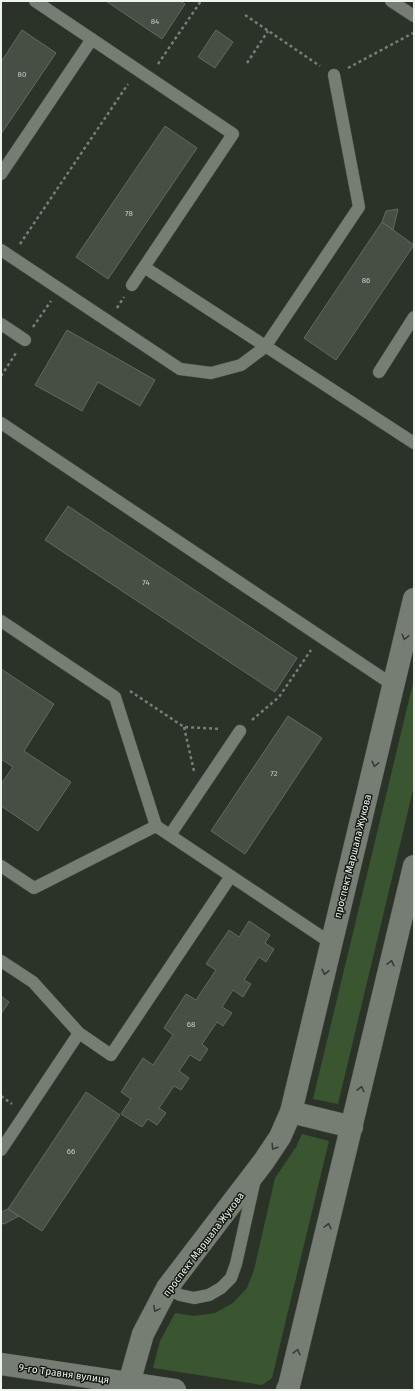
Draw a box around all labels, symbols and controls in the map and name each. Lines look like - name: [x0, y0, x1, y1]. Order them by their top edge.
- house number: 84: [151, 17, 160, 26]
- house number: 80: [18, 70, 27, 79]
- house number: 78: [125, 209, 133, 218]
- house number: 86: [362, 276, 370, 285]
- house number: 74: [142, 578, 150, 587]
- one-way arrow: [401, 634, 410, 641]
- one-way arrow: [371, 761, 379, 767]
- house number: 72: [270, 769, 278, 778]
- street label: проспект Маршала Жукова: [332, 793, 374, 920]
- one-way arrow: [386, 959, 395, 966]
- one-way arrow: [321, 969, 329, 975]
- house number: 68: [187, 1020, 196, 1029]
- one-way arrow: [356, 1086, 364, 1092]
- one-way arrow: [271, 1143, 278, 1150]
- house number: 66: [67, 1147, 75, 1156]
- street label: проспект Маршала Жукова: [161, 1190, 247, 1299]
- one-way arrow: [323, 1223, 331, 1229]
- one-way arrow: [154, 1305, 161, 1312]
- one-way arrow: [293, 1349, 301, 1356]
- street label: 9-го Травня вулиця: [18, 1362, 110, 1386]

